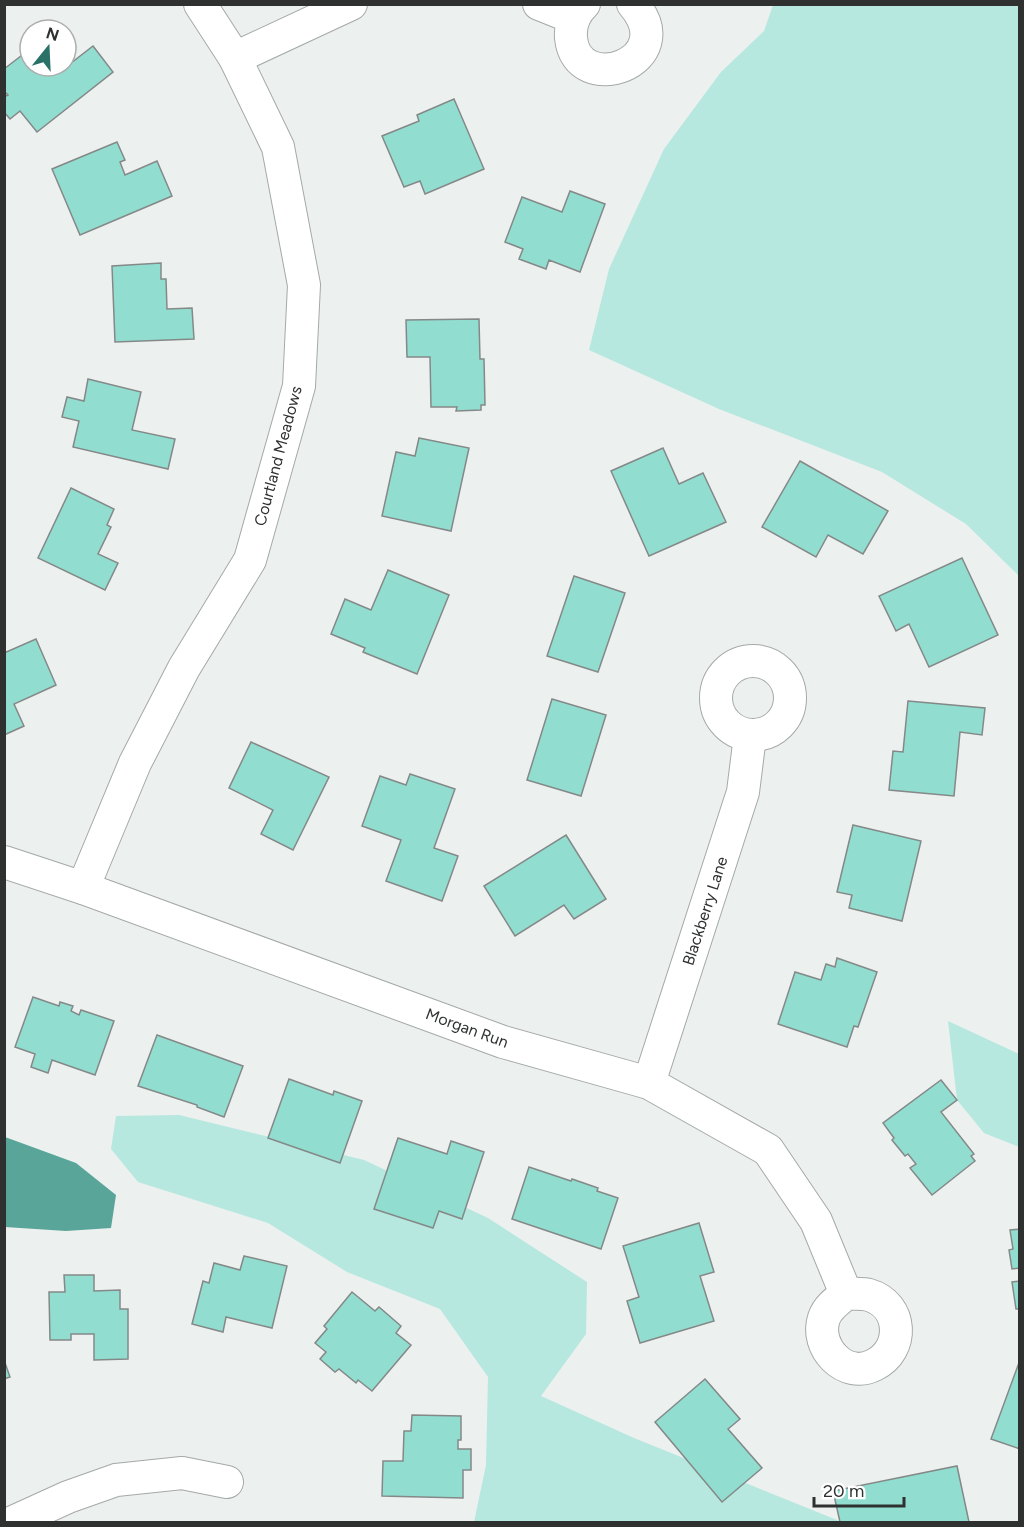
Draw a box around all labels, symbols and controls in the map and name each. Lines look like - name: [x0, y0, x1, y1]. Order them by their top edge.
- north arrow: [18, 18, 78, 78]
- text: N: [44, 23, 61, 45]
- street label: Courtland Meadows: [250, 384, 306, 528]
- street label: Blackberry Lane: [678, 854, 732, 968]
- street label: Morgan Run: [423, 1004, 511, 1052]
- scale bar: [814, 1470, 904, 1508]
- text: 20 m: [823, 1480, 864, 1502]

